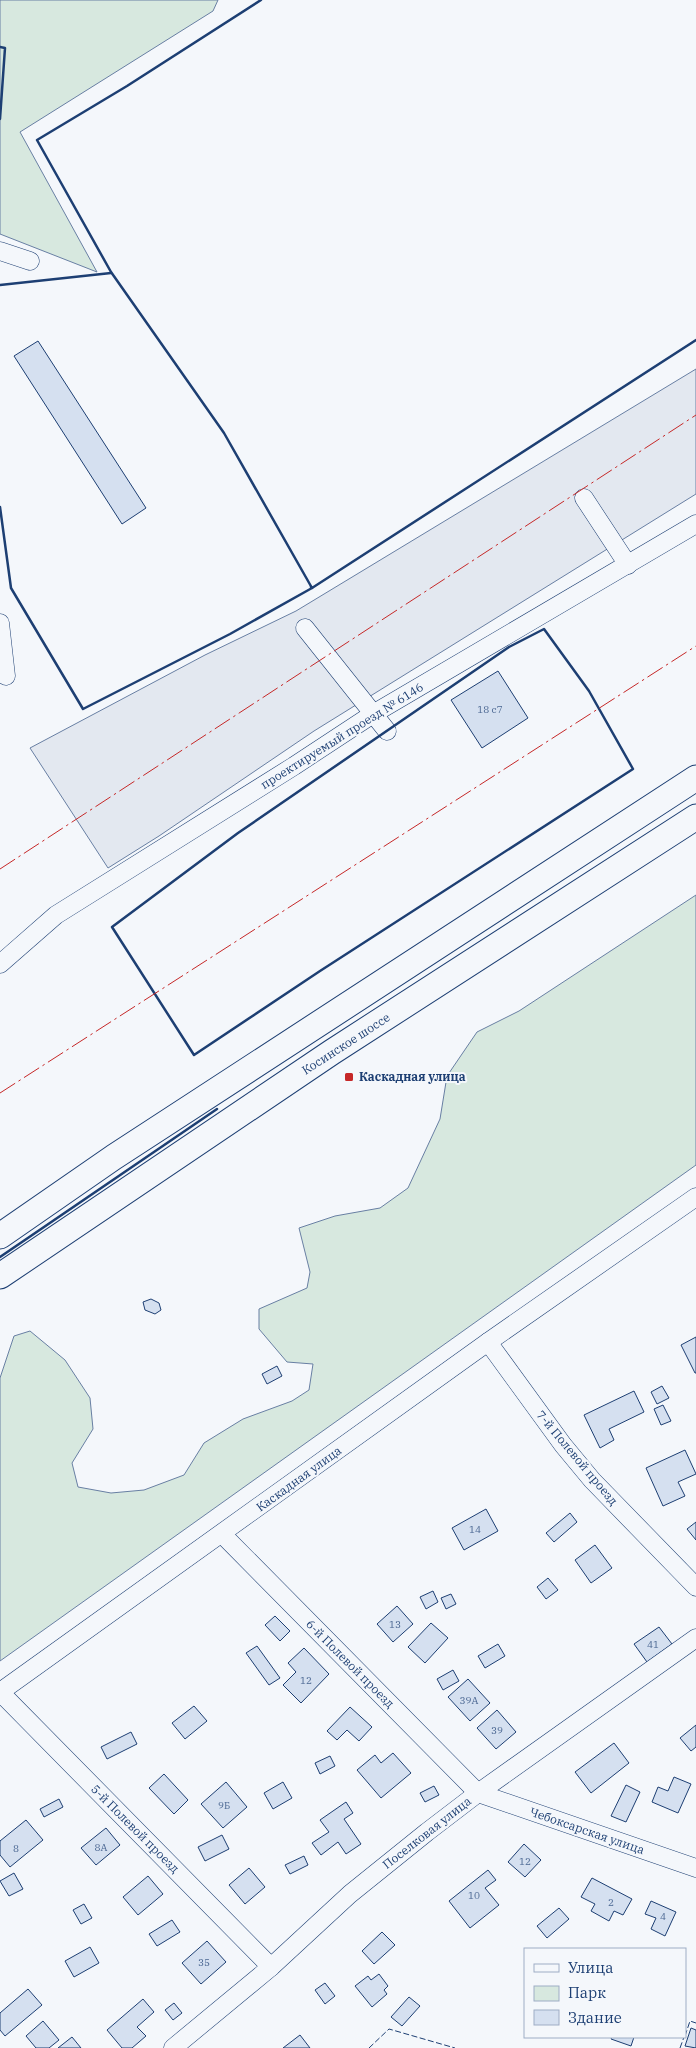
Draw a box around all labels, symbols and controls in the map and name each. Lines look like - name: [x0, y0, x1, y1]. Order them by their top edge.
- street label: проектируемый проезд № 6146: [258, 679, 426, 792]
- house number: 18 с7: [477, 703, 503, 716]
- street label: Косинское шоссе: [299, 1010, 393, 1078]
- place label: Каскадная улица: [359, 1069, 466, 1084]
- marker: Каскадная улица: [343, 1071, 355, 1083]
- street label: 7-й Полевой проезд: [533, 1407, 621, 1508]
- street label: Каскадная улица: [253, 1442, 345, 1514]
- house number: 14: [469, 1523, 481, 1536]
- street label: 6-й Полевой проезд: [303, 1616, 398, 1711]
- house number: 13: [389, 1618, 401, 1631]
- house number: 41: [647, 1638, 659, 1651]
- house number: 12: [300, 1674, 312, 1687]
- house number: 39А: [460, 1694, 479, 1707]
- house number: 39: [491, 1724, 503, 1737]
- street label: 5-й Полевой проезд: [88, 1781, 183, 1876]
- street label: Поселковая улица: [379, 1793, 474, 1872]
- house number: 9Б: [218, 1799, 230, 1812]
- street label: Чебоксарская улица: [528, 1804, 647, 1857]
- house number: 8А: [95, 1841, 108, 1854]
- house number: 8: [13, 1842, 19, 1855]
- house number: 12: [519, 1855, 531, 1868]
- house number: 10: [468, 1889, 480, 1902]
- house number: 2: [608, 1896, 614, 1909]
- house number: 4: [660, 1910, 666, 1923]
- legend: [524, 1948, 686, 2038]
- house number: 35: [198, 1956, 210, 1969]
- text: Улица: [568, 1958, 613, 1977]
- text: Парк: [568, 1983, 606, 2002]
- text: Здание: [568, 2008, 622, 2027]

